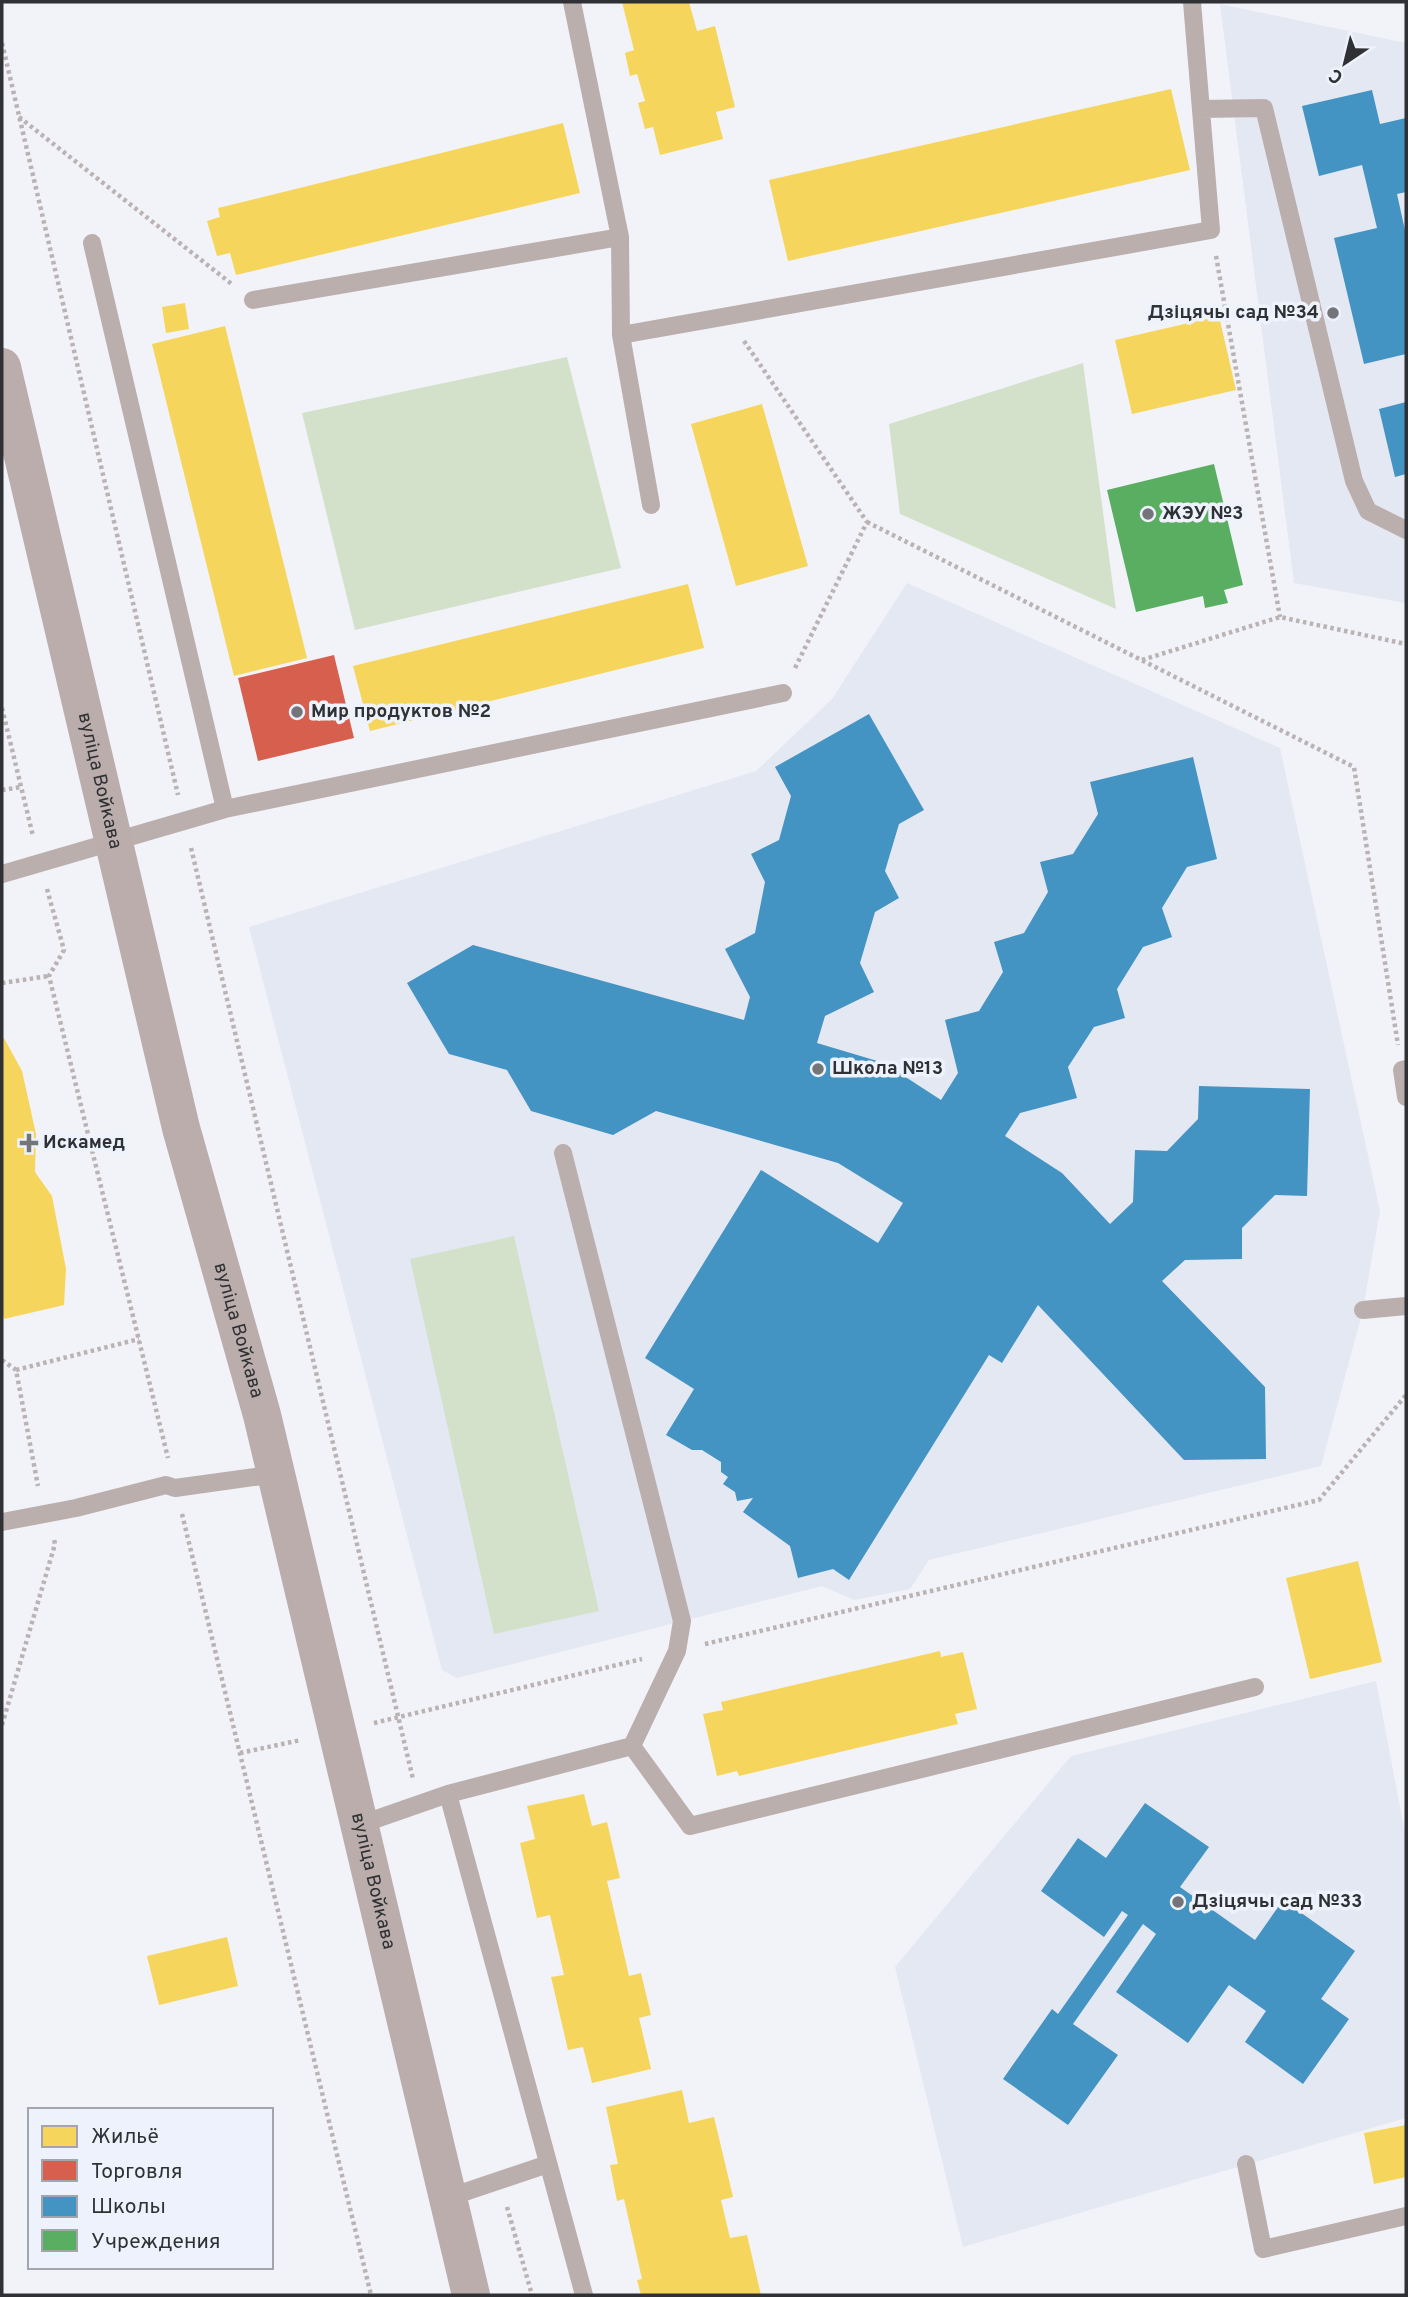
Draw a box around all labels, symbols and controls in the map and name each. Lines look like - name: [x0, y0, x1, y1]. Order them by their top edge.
- north arrow: [1310, 28, 1380, 98]
- text: С: [1325, 62, 1348, 89]
- place label: Дзіцячы сад №34: [1148, 301, 1319, 325]
- marker: Дзіцячы сад №34: [1325, 305, 1341, 321]
- place label: ЖЭУ №3: [1162, 502, 1243, 526]
- marker: ЖЭУ №3: [1140, 506, 1156, 522]
- place label: Мир продуктов №2: [311, 700, 491, 724]
- marker: Мир продуктов №2: [289, 704, 305, 720]
- street label: вуліца Войкава: [72, 710, 127, 851]
- place label: Школа №13: [832, 1057, 943, 1081]
- marker: Школа №13: [810, 1061, 826, 1077]
- place label: Искамед: [43, 1131, 125, 1155]
- marker: Искамед: [21, 1135, 37, 1151]
- street label: вуліца Войкава: [208, 1260, 269, 1401]
- street label: вуліца Войкава: [345, 1810, 400, 1952]
- place label: Дзіцячы сад №33: [1192, 1890, 1362, 1914]
- marker: Дзіцячы сад №33: [1170, 1894, 1186, 1910]
- legend: [28, 2108, 273, 2269]
- text: Жильё: [91, 2124, 159, 2151]
- text: Торговля: [91, 2159, 182, 2186]
- text: Школы: [91, 2194, 166, 2221]
- text: Учреждения: [91, 2229, 220, 2256]

